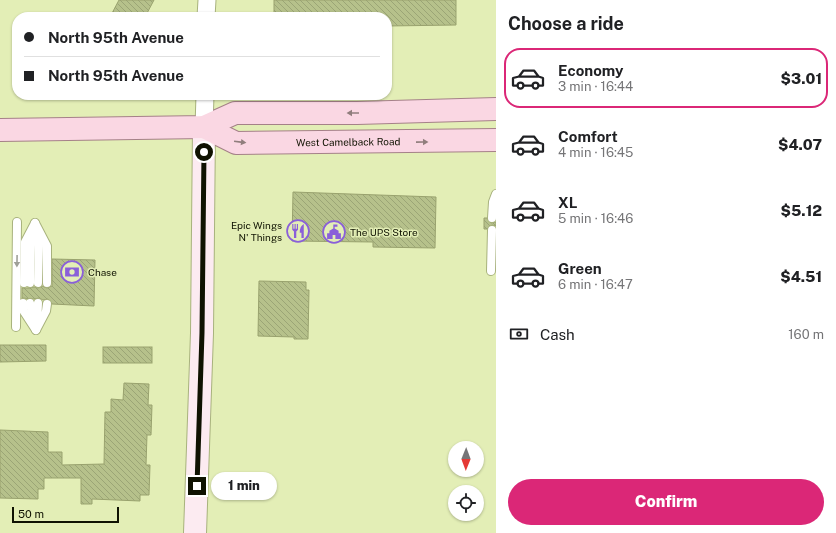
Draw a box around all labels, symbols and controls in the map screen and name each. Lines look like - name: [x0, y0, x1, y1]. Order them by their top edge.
- text: Choose a ride: [508, 13, 624, 34]
- text: North 95th Avenue: [48, 29, 184, 46]
- icon: car: [510, 60, 546, 96]
- text: Economy: [558, 62, 623, 79]
- text: North 95th Avenue: [48, 67, 184, 84]
- text: $3.01: [781, 70, 822, 87]
- text: 3 min · 16:44: [558, 79, 633, 94]
- one-way arrow: [346, 110, 359, 116]
- icon: car: [510, 126, 546, 162]
- text: Comfort: [558, 128, 618, 145]
- street label: West Camelback Road: [296, 135, 400, 148]
- text: $4.07: [778, 136, 822, 153]
- one-way arrow: [416, 138, 428, 145]
- one-way arrow: [234, 139, 246, 145]
- route start: [195, 143, 213, 161]
- text: 4 min · 16:45: [558, 145, 633, 160]
- icon: car: [510, 192, 546, 228]
- text: XL: [558, 194, 577, 211]
- text: $5.12: [781, 202, 822, 219]
- text: 5 min · 16:46: [558, 211, 633, 226]
- restaurant icon: Epic Wings N' Things: [285, 218, 311, 244]
- place label: Epic Wings N' Things: [231, 219, 282, 243]
- public building icon: The UPS Store: [321, 219, 347, 245]
- place label: The UPS Store: [350, 226, 418, 238]
- one-way arrow: [13, 255, 20, 267]
- icon: car: [510, 258, 546, 294]
- bank icon: Chase: [59, 259, 85, 285]
- text: Green: [558, 260, 602, 277]
- place label: Chase: [88, 266, 117, 278]
- text: $4.51: [780, 268, 822, 285]
- text: 6 min · 16:47: [558, 277, 633, 292]
- icon: cash: [508, 323, 530, 345]
- text: Cash: [540, 326, 575, 343]
- text: 160 m: [788, 327, 824, 342]
- north arrow: [448, 441, 484, 477]
- map controls: [448, 441, 484, 521]
- callout: 1 min: [211, 472, 277, 500]
- route end: [188, 477, 206, 495]
- text: 1 min: [228, 478, 260, 493]
- button: Confirm: [508, 479, 824, 525]
- button: locate: [448, 485, 484, 521]
- scale bar: [12, 505, 119, 524]
- text: 50 m: [18, 508, 44, 520]

